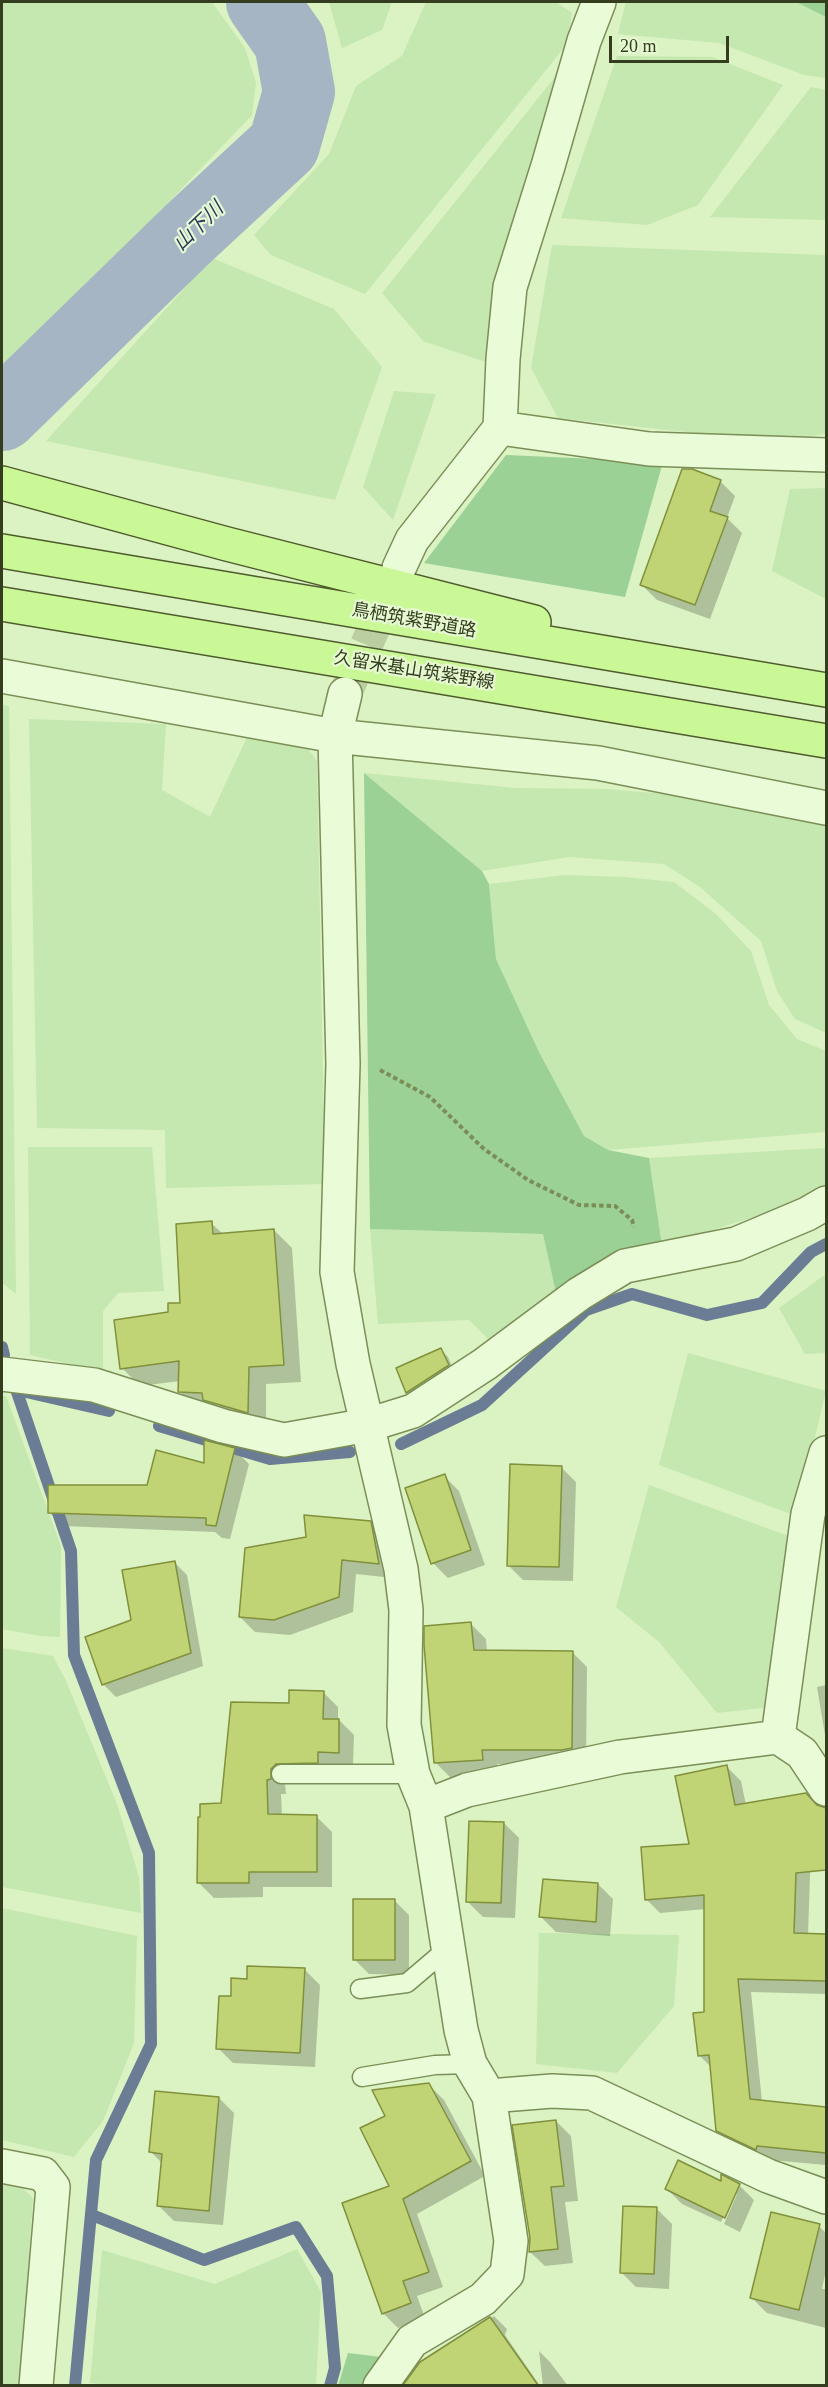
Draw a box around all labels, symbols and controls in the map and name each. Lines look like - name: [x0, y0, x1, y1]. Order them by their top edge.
- scale bar: [612, 24, 732, 62]
- text: 20 m: [620, 36, 657, 56]
- water label: 山下川: [169, 198, 229, 256]
- street label: 鳥栖筑紫野道路: [350, 599, 478, 643]
- street label: 久留米基山筑紫野線: [332, 648, 496, 694]

